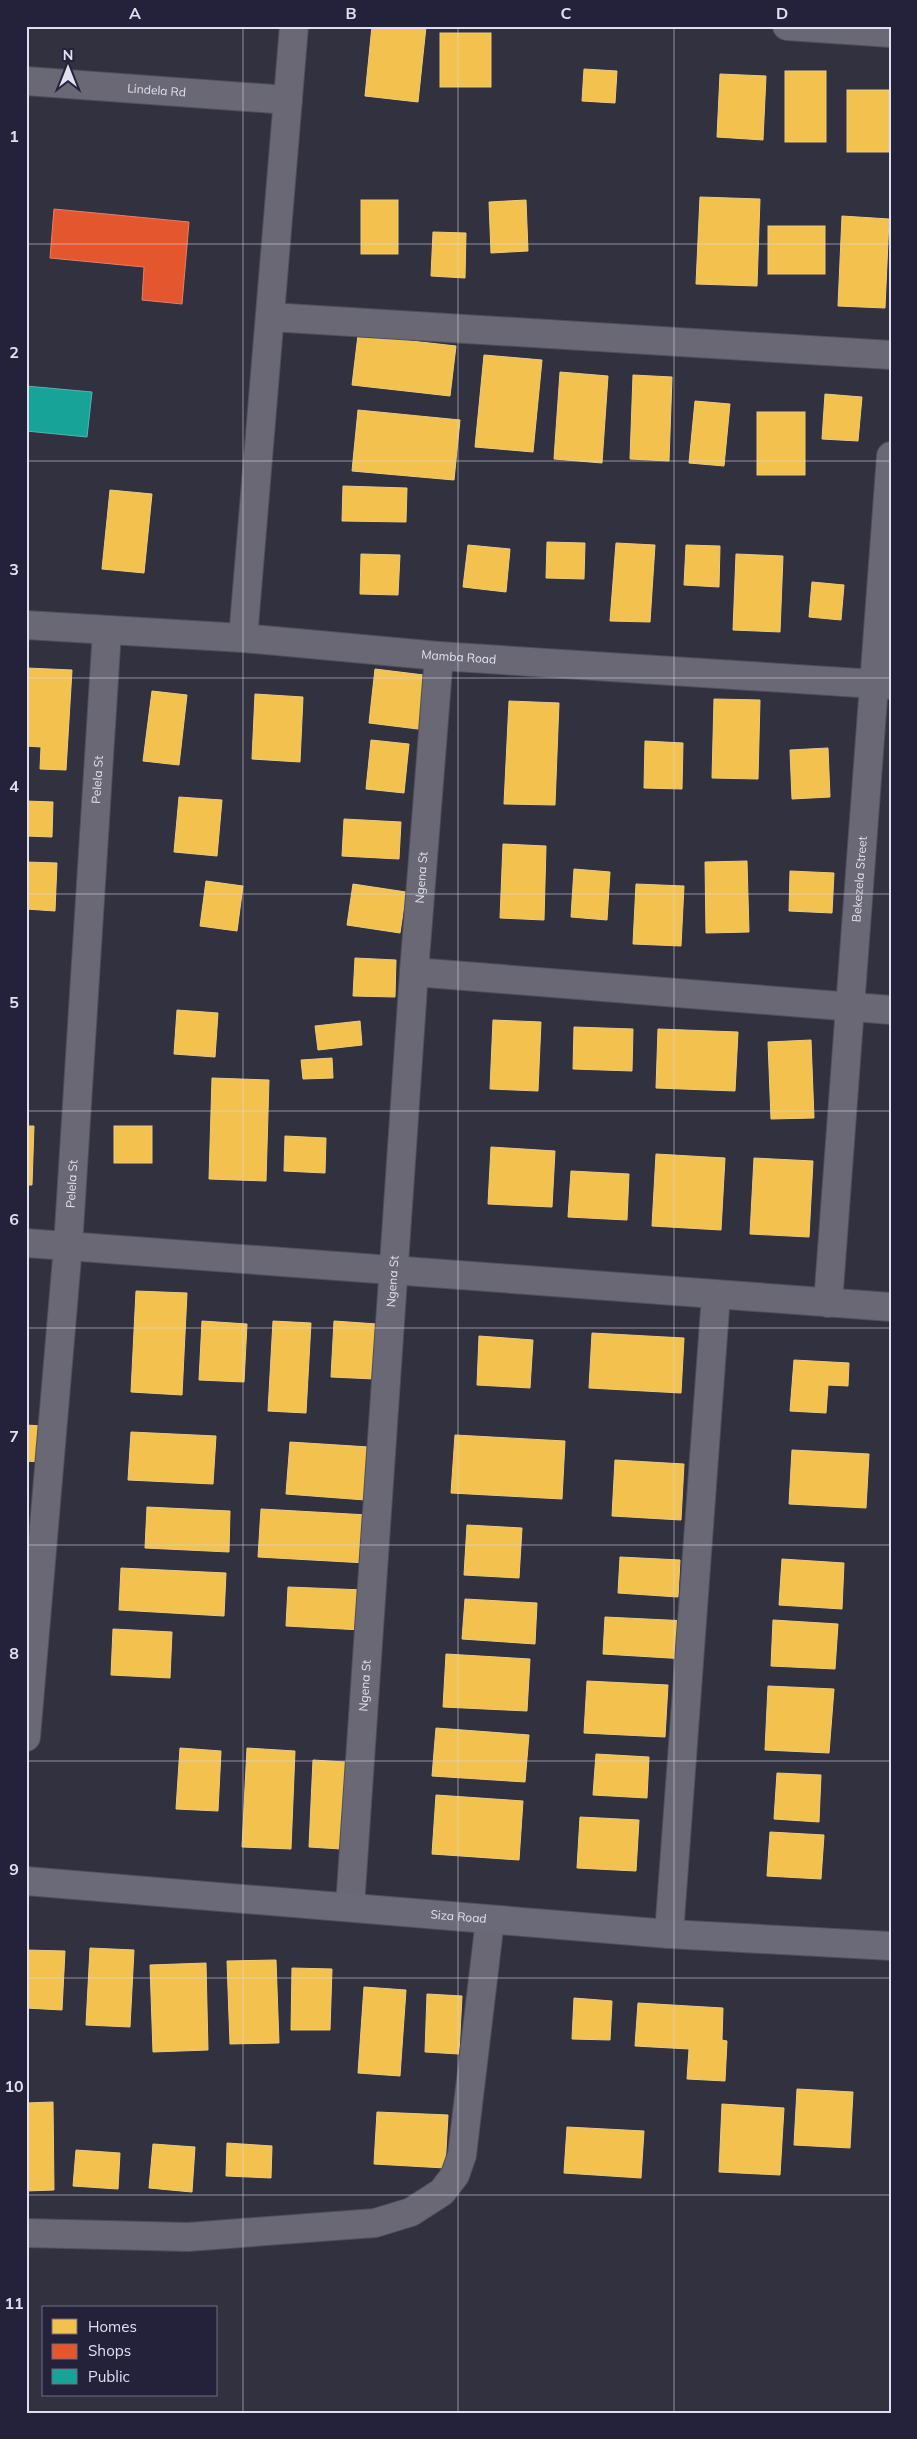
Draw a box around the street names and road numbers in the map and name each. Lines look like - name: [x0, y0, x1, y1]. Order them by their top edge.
- street label: Lindela Rd: [127, 80, 187, 100]
- street label: Mamba Road: [421, 646, 497, 667]
- street label: Pelela St: [88, 755, 106, 804]
- street label: Bekezela Street: [848, 836, 870, 923]
- street label: Ngena St: [411, 851, 430, 904]
- street label: Pelela St: [62, 1159, 80, 1208]
- street label: Ngena St: [383, 1255, 402, 1308]
- street label: Ngena St: [355, 1659, 374, 1712]
- street label: Siza Road: [430, 1906, 487, 1926]

